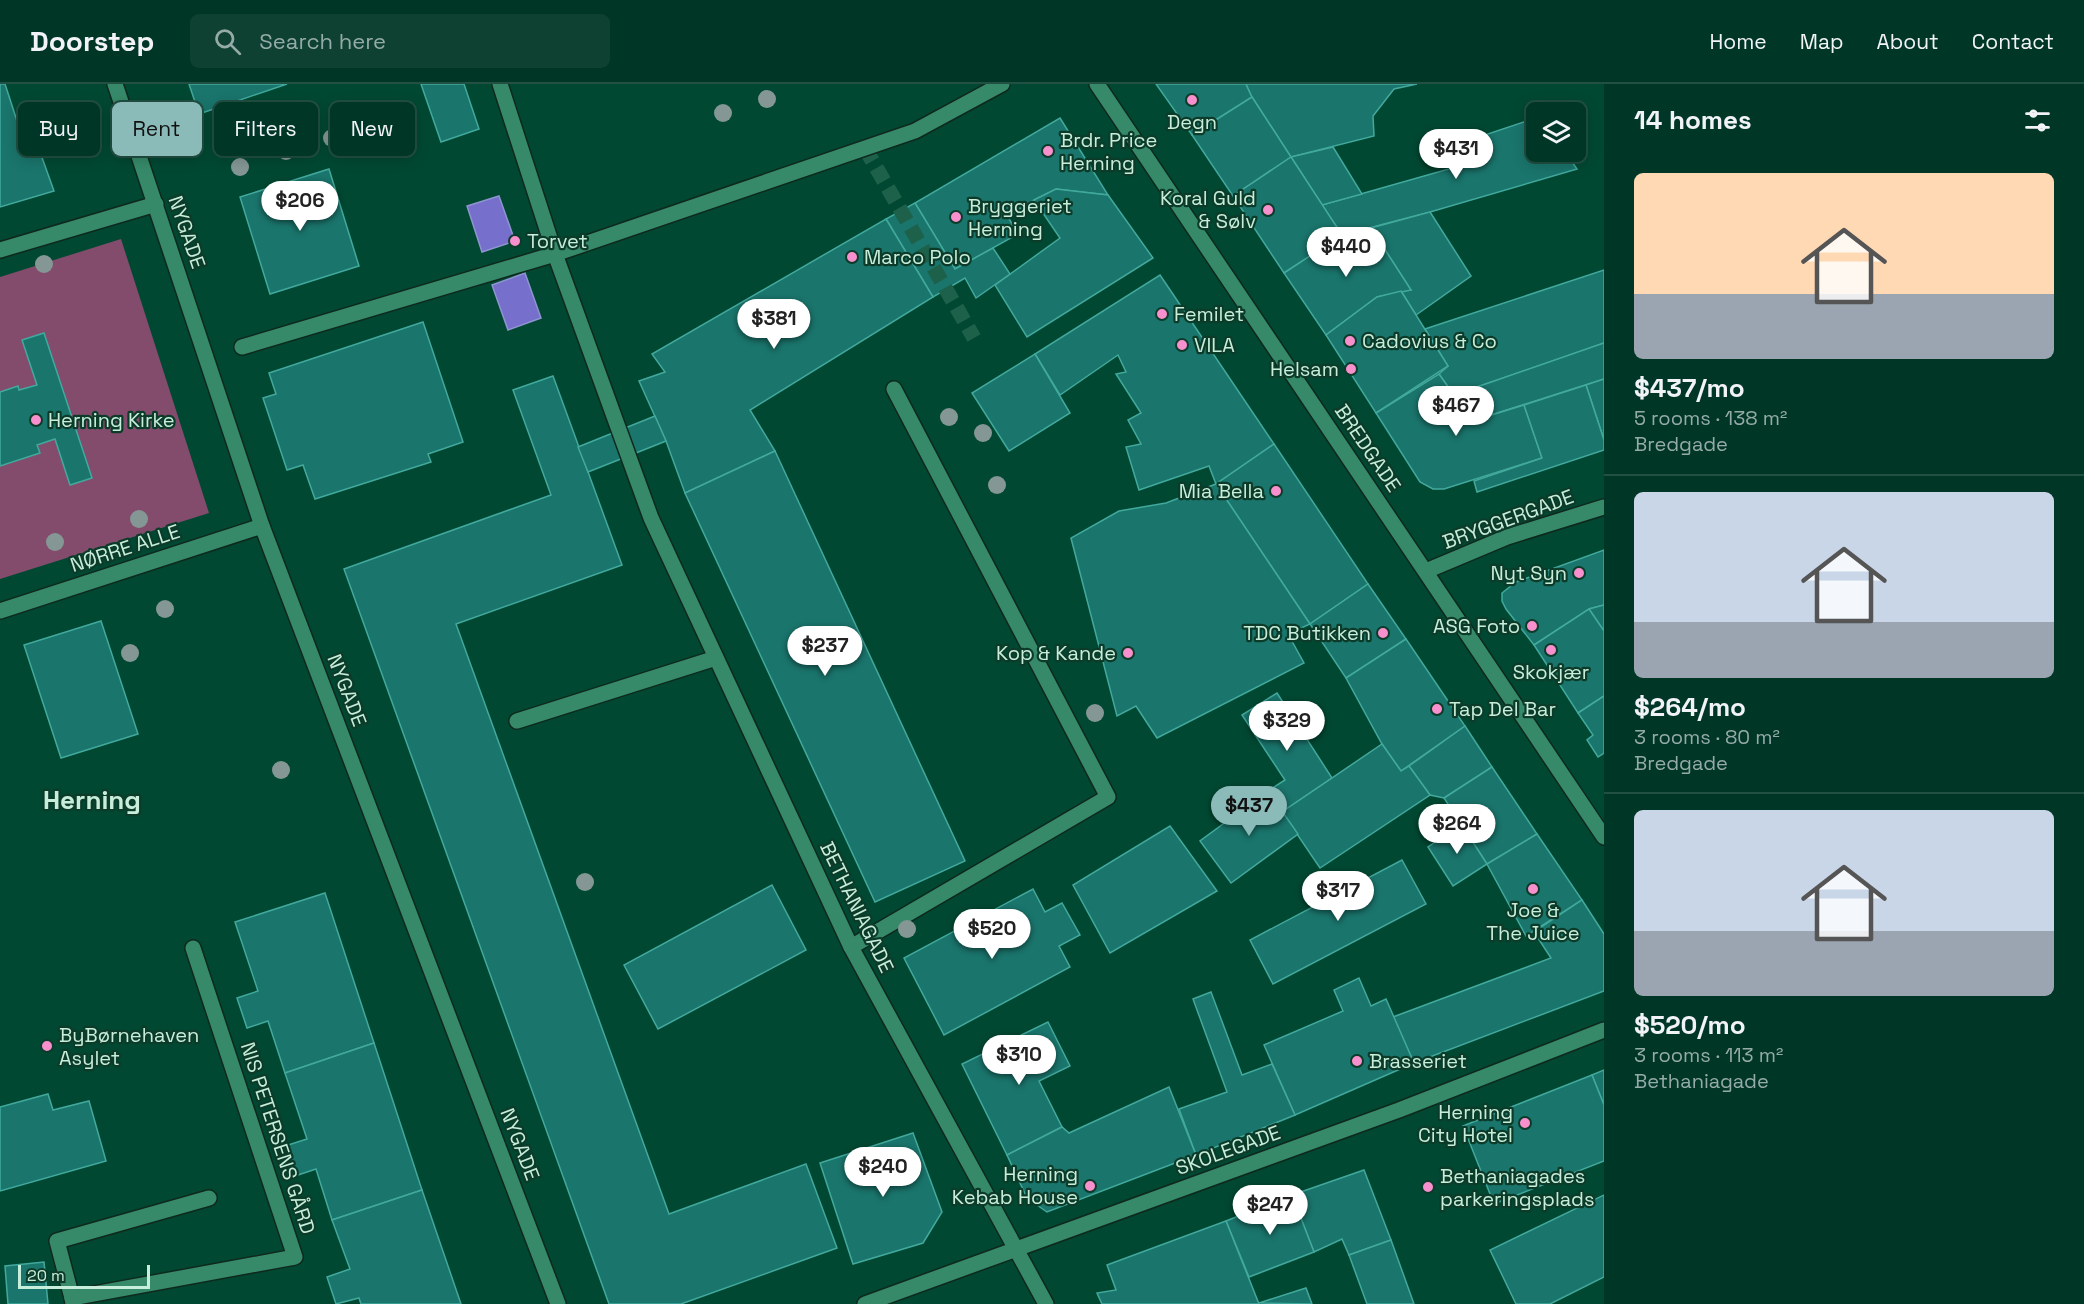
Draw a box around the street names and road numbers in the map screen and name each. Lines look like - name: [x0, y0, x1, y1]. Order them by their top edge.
- street label: NYGADE: [162, 192, 212, 272]
- street label: BREDGADE: [1329, 399, 1407, 497]
- street label: BRYGGERGADE: [1439, 483, 1577, 555]
- street label: NØRRE ALLE: [67, 518, 183, 578]
- street label: NYGADE: [321, 650, 373, 730]
- street label: BETHANIAGADE: [814, 837, 900, 977]
- street label: NIS PETERSENS GÅRD: [235, 1039, 321, 1237]
- street label: NYGADE: [494, 1104, 546, 1184]
- street label: SKOLEGADE: [1172, 1119, 1284, 1181]

